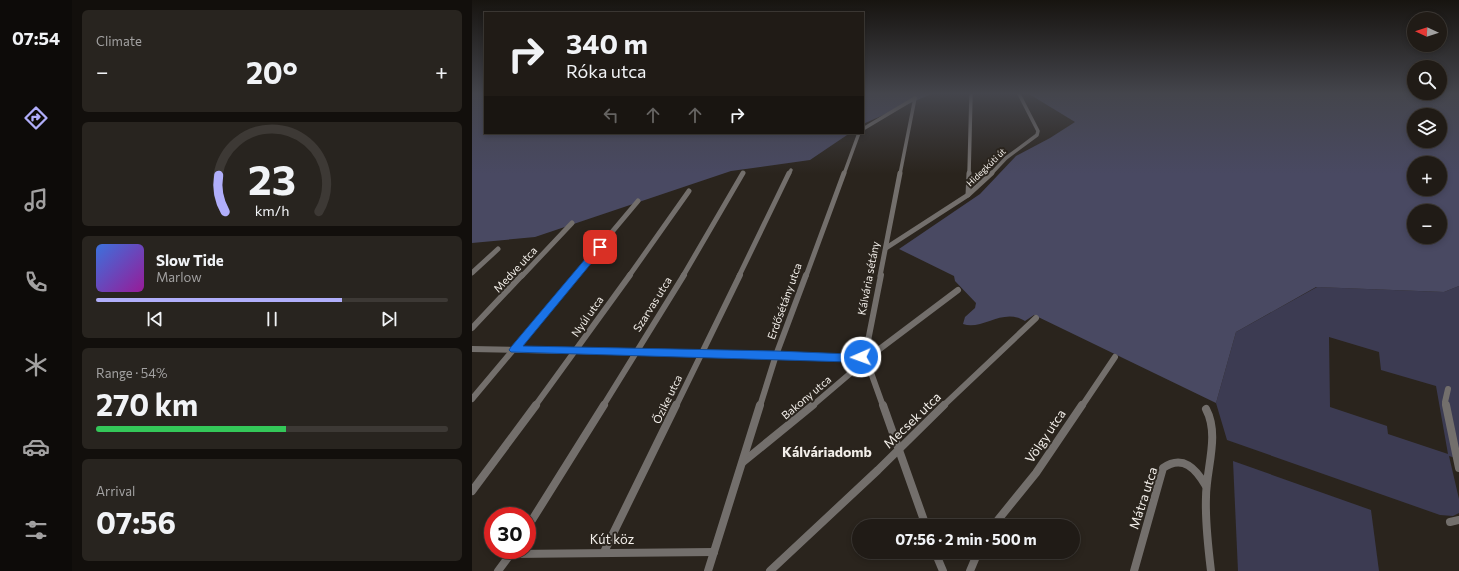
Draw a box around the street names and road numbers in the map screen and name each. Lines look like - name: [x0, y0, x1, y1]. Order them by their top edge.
- street label: Hidegkúti út: [964, 145, 1008, 188]
- street label: Kálvária sétány: [854, 240, 882, 316]
- street label: Medve utca: [491, 243, 539, 295]
- street label: Erdősétány utca: [764, 261, 804, 341]
- street label: Szarvas utca: [630, 274, 674, 334]
- street label: Nyúl utca: [568, 293, 606, 339]
- street label: Őzike utca: [649, 372, 684, 426]
- street label: Bakony utca: [778, 372, 834, 422]
- street label: Mecsek utca: [880, 389, 944, 451]
- street label: Völgy utca: [1021, 406, 1069, 466]
- street label: Mátra utca: [1125, 465, 1161, 531]
- street label: Kút köz: [590, 531, 634, 547]

